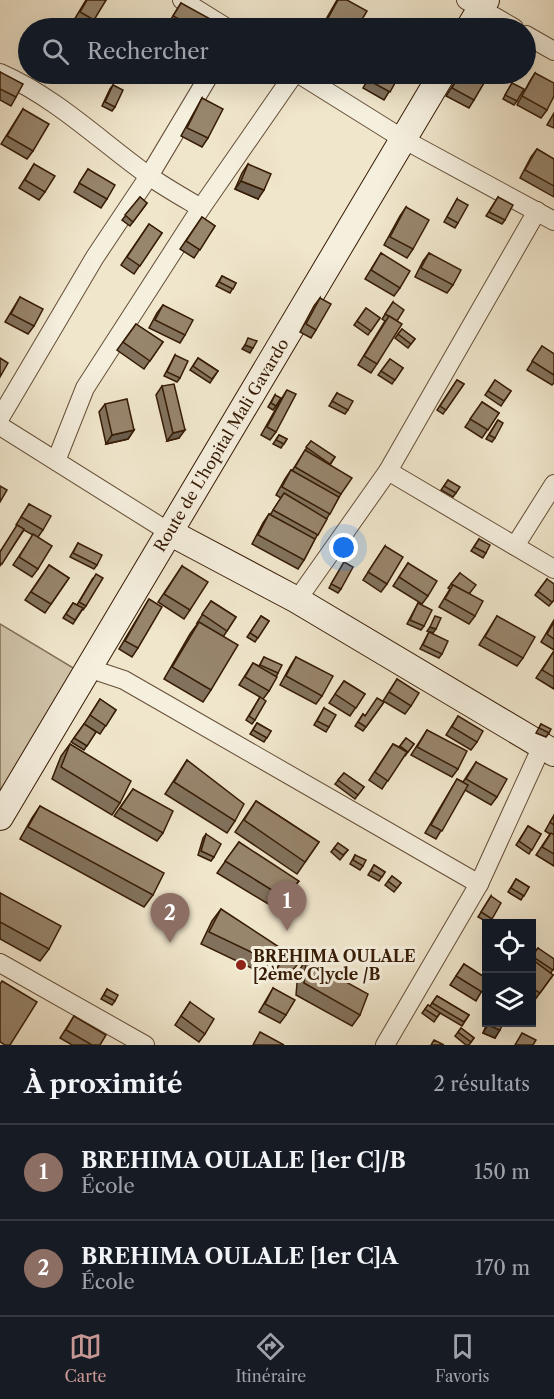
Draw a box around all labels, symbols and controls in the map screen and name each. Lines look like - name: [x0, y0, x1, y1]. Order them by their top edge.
- search box: [18, 18, 536, 84]
- icon: search: [39, 35, 72, 68]
- text: Rechercher: [87, 38, 209, 65]
- street label: Route de L'hopital Mali Gavardo: [149, 335, 293, 555]
- your location: [329, 533, 358, 562]
- pin: 1: [268, 882, 306, 931]
- pin: 2: [150, 894, 190, 943]
- map controls: [482, 919, 536, 1027]
- button: locate: [482, 919, 536, 973]
- place label: BREHIMA OULALE [2ème C]ycle /B: [253, 946, 416, 984]
- marker: BREHIMA OULALE [2ème C]ycle /B: [234, 958, 248, 972]
- button: layers: [482, 973, 536, 1027]
- text: À proximité: [24, 1068, 183, 1100]
- text: 2 résultats: [433, 1072, 530, 1096]
- text: BREHIMA OULALE [1er C]/B: [81, 1147, 406, 1174]
- text: 1: [39, 1160, 48, 1184]
- text: 150 m: [474, 1160, 530, 1184]
- text: École: [81, 1174, 135, 1198]
- text: BREHIMA OULALE [1er C]A: [81, 1243, 398, 1270]
- text: 2: [38, 1256, 49, 1280]
- text: 170 m: [475, 1256, 530, 1280]
- text: École: [81, 1270, 135, 1294]
- tab: Carte: [64, 1330, 107, 1386]
- tab: Itinéraire: [235, 1330, 306, 1386]
- tab: Favoris: [435, 1330, 490, 1386]

